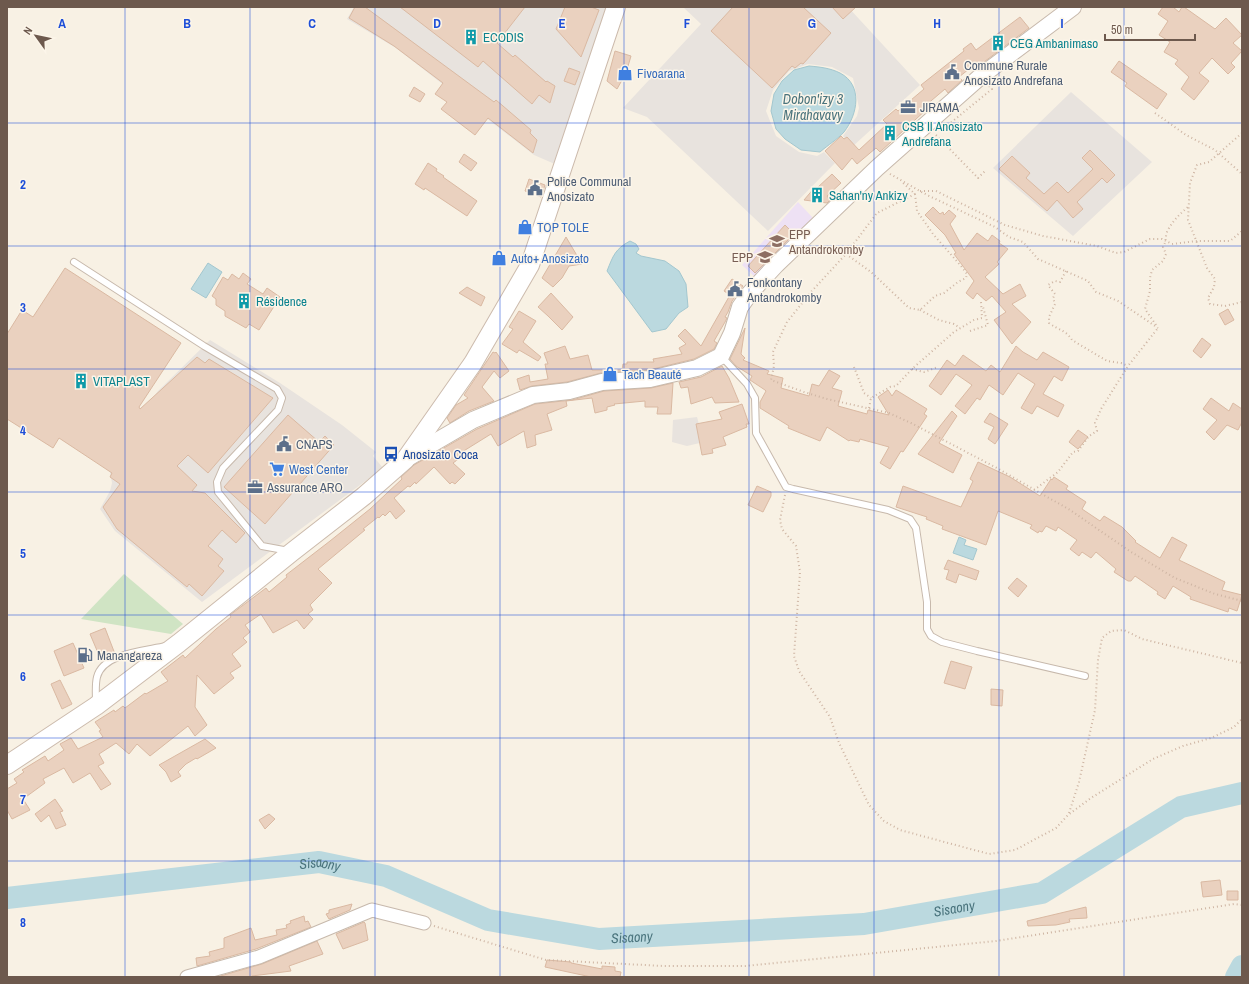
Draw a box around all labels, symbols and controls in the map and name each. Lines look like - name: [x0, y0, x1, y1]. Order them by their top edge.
- text: A: [58, 15, 66, 32]
- text: B: [183, 15, 191, 32]
- text: C: [308, 15, 316, 32]
- text: D: [433, 15, 441, 32]
- text: E: [558, 15, 566, 32]
- text: F: [684, 15, 691, 32]
- text: G: [808, 15, 816, 32]
- text: H: [933, 15, 941, 32]
- text: I: [1061, 15, 1064, 32]
- north arrow: [16, 16, 56, 56]
- scale bar: [1105, 16, 1195, 42]
- text: 50 m: [1111, 22, 1133, 38]
- text: N: [20, 24, 35, 37]
- building icon: ECODIS: [462, 28, 480, 46]
- place label: ECODIS: [483, 29, 524, 46]
- building icon: CEG Ambanimaso: [989, 34, 1007, 52]
- place label: CEG Ambanimaso: [1010, 35, 1098, 52]
- place label: Commune Rurale Anosizato Andrefana: [963, 57, 1063, 89]
- public building icon: Commune Rurale Anosizato Andrefana: [943, 63, 961, 81]
- shop icon: Fivoarana: [616, 64, 634, 82]
- place label: Fivoarana: [637, 65, 685, 82]
- water label: Dobon'izy 3 Mirahavavy: [783, 90, 844, 124]
- office icon: JIRAMA: [899, 98, 917, 116]
- place label: JIRAMA: [920, 99, 960, 116]
- place label: CSB II Anosizato Andrefana: [901, 118, 983, 150]
- building icon: CSB II Anosizato Andrefana: [881, 124, 899, 142]
- place label: Police Communal Anosizato: [546, 173, 631, 205]
- text: 2: [20, 176, 26, 193]
- public building icon: Police Communal Anosizato: [526, 179, 544, 197]
- building icon: Sahan'ny Ankizy: [808, 186, 826, 204]
- place label: Sahan'ny Ankizy: [829, 187, 908, 204]
- shop icon: TOP TOLE: [516, 218, 534, 236]
- place label: TOP TOLE: [537, 219, 589, 236]
- place label: EPP Antandrokomby: [788, 226, 864, 258]
- school or university icon: EPP Antandrokomby: [768, 232, 786, 250]
- school or university icon: EPP: [756, 248, 774, 266]
- shop icon: Auto+ Anosizato: [490, 249, 508, 267]
- place label: EPP: [732, 249, 753, 266]
- place label: Auto+ Anosizato: [510, 250, 589, 267]
- place label: Fonkontany Antandrokomby: [746, 274, 822, 306]
- public building icon: Fonkontany Antandrokomby: [726, 280, 744, 298]
- building icon: Résidence: [235, 292, 253, 310]
- place label: Résidence: [256, 293, 307, 310]
- text: 3: [20, 299, 26, 316]
- shop icon: Tach Beauté: [601, 365, 619, 383]
- place label: Tach Beauté: [622, 366, 682, 383]
- building icon: VITAPLAST: [72, 372, 90, 390]
- place label: VITAPLAST: [93, 373, 150, 390]
- text: 4: [20, 422, 26, 439]
- public building icon: CNAPS: [275, 435, 293, 453]
- place label: CNAPS: [296, 436, 333, 453]
- bus stop icon: Anosizato Coca: [382, 445, 400, 463]
- place label: Anosizato Coca: [402, 446, 478, 463]
- supermarket icon: West Center: [268, 460, 286, 478]
- place label: West Center: [289, 461, 349, 478]
- office icon: Assurance ARO: [246, 478, 264, 496]
- place label: Assurance ARO: [266, 479, 343, 496]
- text: 5: [20, 545, 26, 562]
- fuel station icon: Manangareza: [76, 646, 94, 664]
- place label: Manangareza: [97, 647, 162, 664]
- text: 6: [20, 668, 26, 685]
- text: 7: [20, 791, 26, 808]
- water label: Sisaony: [298, 853, 343, 876]
- water label: Sisaony: [932, 896, 977, 921]
- text: 8: [20, 914, 26, 931]
- water label: Sisaony: [610, 927, 654, 947]

